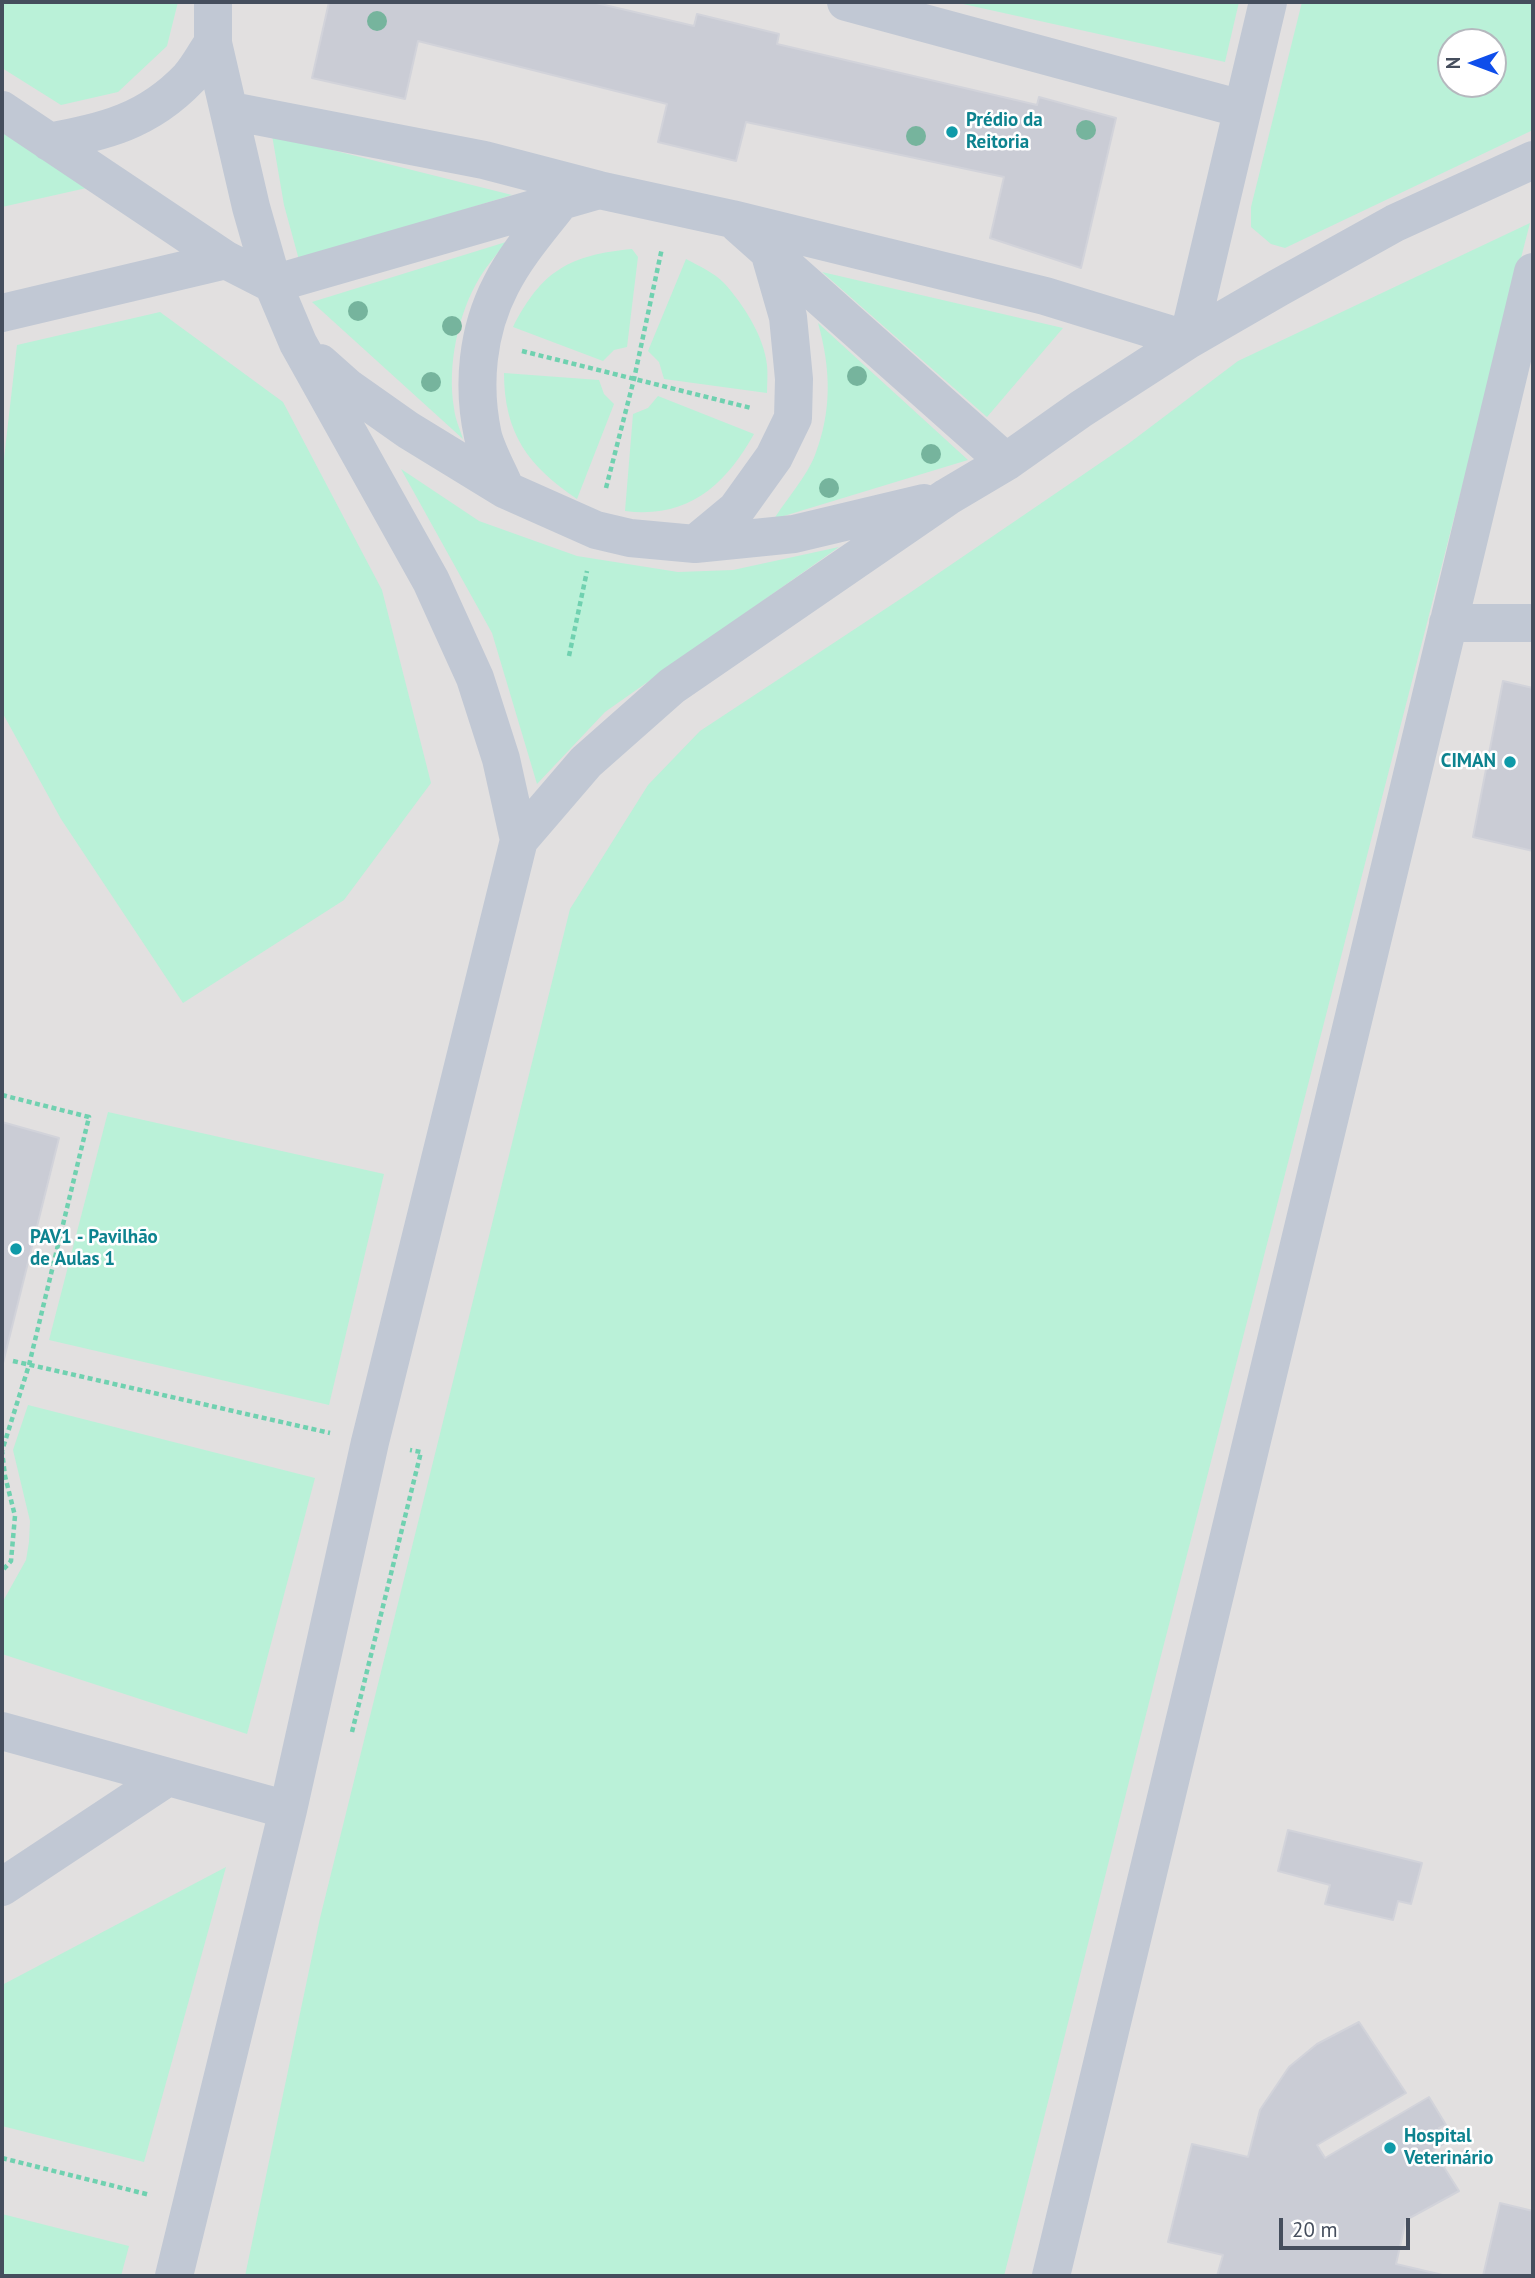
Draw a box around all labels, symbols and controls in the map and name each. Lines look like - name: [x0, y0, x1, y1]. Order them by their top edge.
- north arrow: [1437, 28, 1507, 98]
- text: N: [1441, 57, 1465, 69]
- place label: Prédio da Reitoria: [966, 110, 1043, 154]
- marker: Prédio da Reitoria: [944, 124, 960, 140]
- place label: CIMAN: [1441, 751, 1496, 773]
- marker: CIMAN: [1502, 754, 1518, 770]
- place label: PAV1 - Pavilhão de Aulas 1: [30, 1227, 158, 1271]
- marker: PAV1 - Pavilhão de Aulas 1: [8, 1241, 24, 1257]
- place label: Hospital Veterinário: [1404, 2126, 1493, 2170]
- marker: Hospital Veterinário: [1382, 2140, 1398, 2156]
- scale bar: [1283, 2204, 1414, 2248]
- text: 20 m: [1292, 2216, 1338, 2243]

